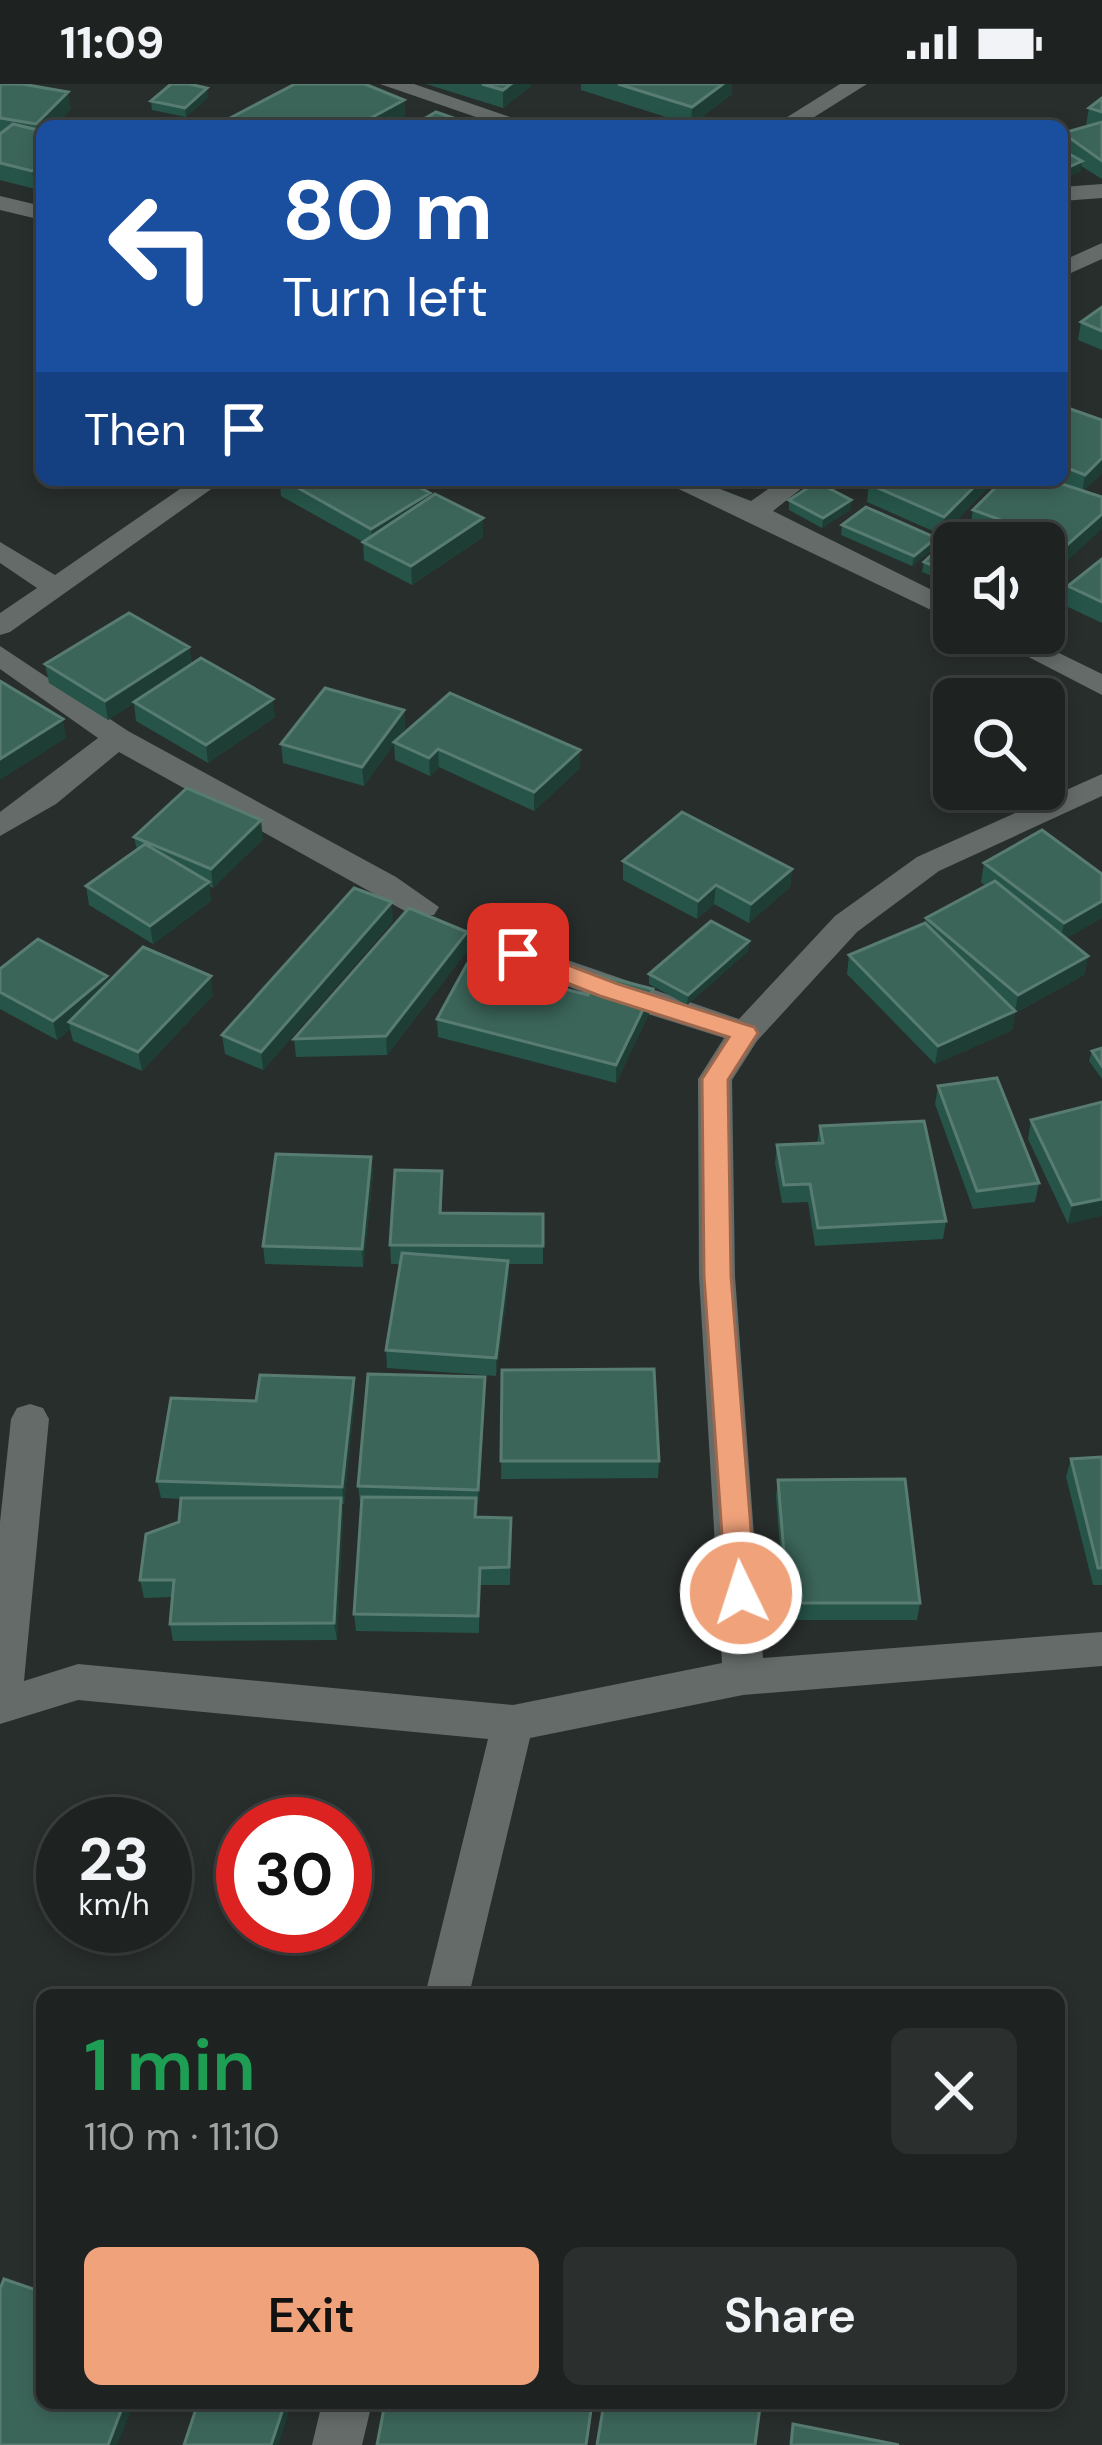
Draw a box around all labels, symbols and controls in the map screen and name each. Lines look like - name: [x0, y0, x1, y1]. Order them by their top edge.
- text: 11:09: [60, 13, 164, 72]
- text: 80 m: [282, 156, 493, 265]
- icon: left: [84, 168, 240, 324]
- text: Turn left: [282, 262, 488, 333]
- icon: arrive: [211, 396, 277, 462]
- text: Then: [84, 400, 187, 459]
- map controls: [933, 522, 1065, 810]
- button: sound: [933, 522, 1065, 654]
- button: search: [933, 678, 1065, 810]
- pin: [467, 903, 569, 1005]
- icon: arrive: [485, 921, 551, 987]
- position arrow: [678, 1530, 804, 1656]
- speed limit sign: 30: [216, 1797, 372, 1953]
- text: 23: [79, 1820, 149, 1899]
- text: km/h: [79, 1885, 149, 1924]
- text: 1 min: [84, 2019, 256, 2112]
- button: close: [891, 2028, 1017, 2154]
- text: 110 m · 11:10: [84, 2111, 280, 2162]
- button: Exit: [84, 2247, 539, 2385]
- button: Share: [563, 2247, 1017, 2385]

